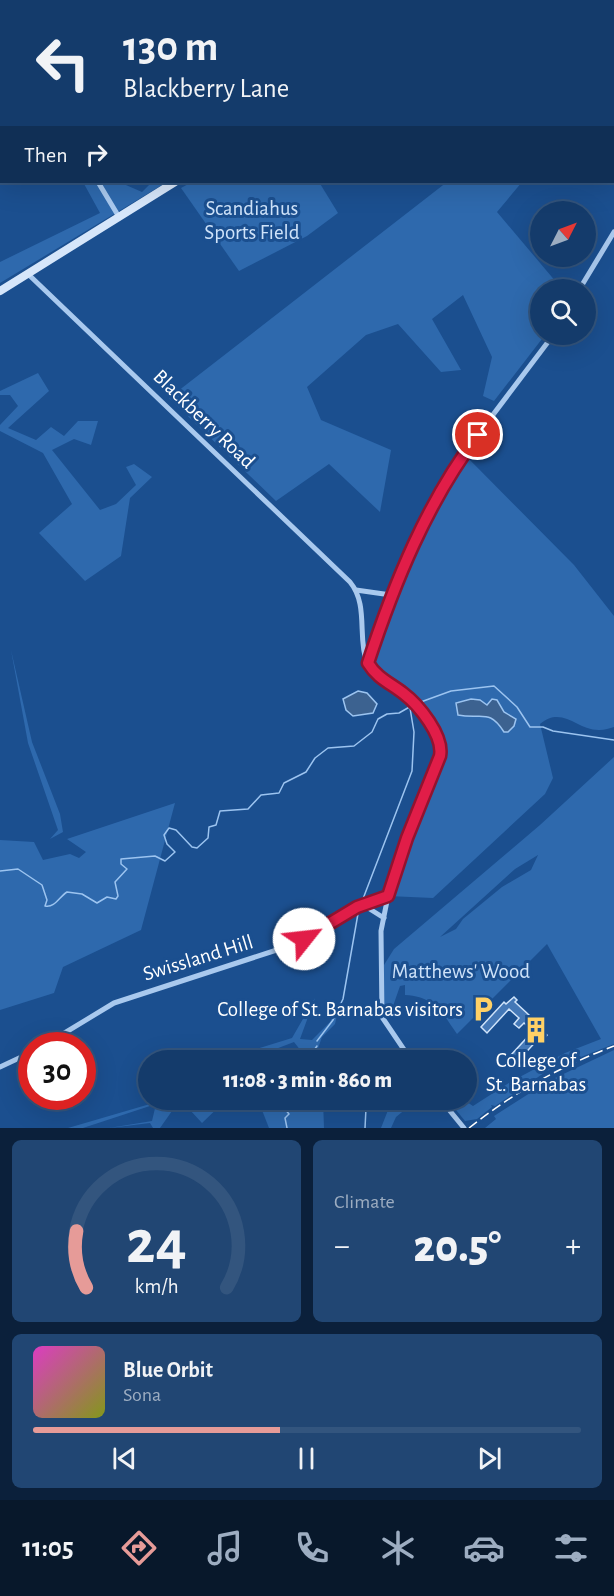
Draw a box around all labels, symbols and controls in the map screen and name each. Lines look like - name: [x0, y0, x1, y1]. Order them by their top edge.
- icon: left: [24, 24, 102, 102]
- text: 130 m: [123, 26, 218, 68]
- text: Blackberry Lane: [123, 75, 289, 102]
- icon: right: [80, 138, 113, 171]
- text: Then: [24, 144, 68, 166]
- park label: Scandiahus Sports Field: [204, 198, 300, 243]
- north arrow: [530, 201, 596, 267]
- map controls: [530, 201, 596, 345]
- button: search: [530, 279, 596, 345]
- street label: Blackberry Road: [149, 365, 259, 473]
- pin: [452, 409, 503, 460]
- icon: arrive: [461, 418, 494, 451]
- position arrow: [272, 907, 336, 971]
- street label: Swissland Hill: [140, 931, 256, 985]
- park label: Matthews' Wood: [392, 961, 530, 982]
- parking icon: College of St. Barnabas visitors: [468, 994, 498, 1024]
- place label: College of St. Barnabas visitors: [217, 999, 463, 1020]
- building icon: College of St. Barnabas: [521, 1015, 551, 1045]
- speed limit sign: 30: [18, 1032, 96, 1110]
- place label: College of St. Barnabas: [486, 1050, 586, 1095]
- text: 11:08 · 3 min · 860 m: [223, 1069, 392, 1091]
- text: Climate: [334, 1192, 395, 1212]
- text: 24: [126, 1212, 187, 1274]
- text: 20.5°: [414, 1225, 501, 1270]
- text: −: [334, 1230, 350, 1263]
- text: +: [565, 1230, 581, 1263]
- text: km/h: [134, 1276, 179, 1297]
- text: Blue Orbit: [123, 1359, 213, 1381]
- text: Sona: [123, 1385, 161, 1405]
- icon: previous: [108, 1442, 141, 1475]
- icon: pause: [290, 1442, 323, 1475]
- icon: next: [473, 1442, 506, 1475]
- icon: directions: [118, 1527, 160, 1569]
- icon: music: [204, 1527, 246, 1569]
- icon: phone: [291, 1527, 333, 1569]
- icon: climate: [377, 1527, 419, 1569]
- icon: car: [463, 1527, 505, 1569]
- icon: filters: [550, 1527, 592, 1569]
- text: 11:05: [22, 1534, 74, 1561]

